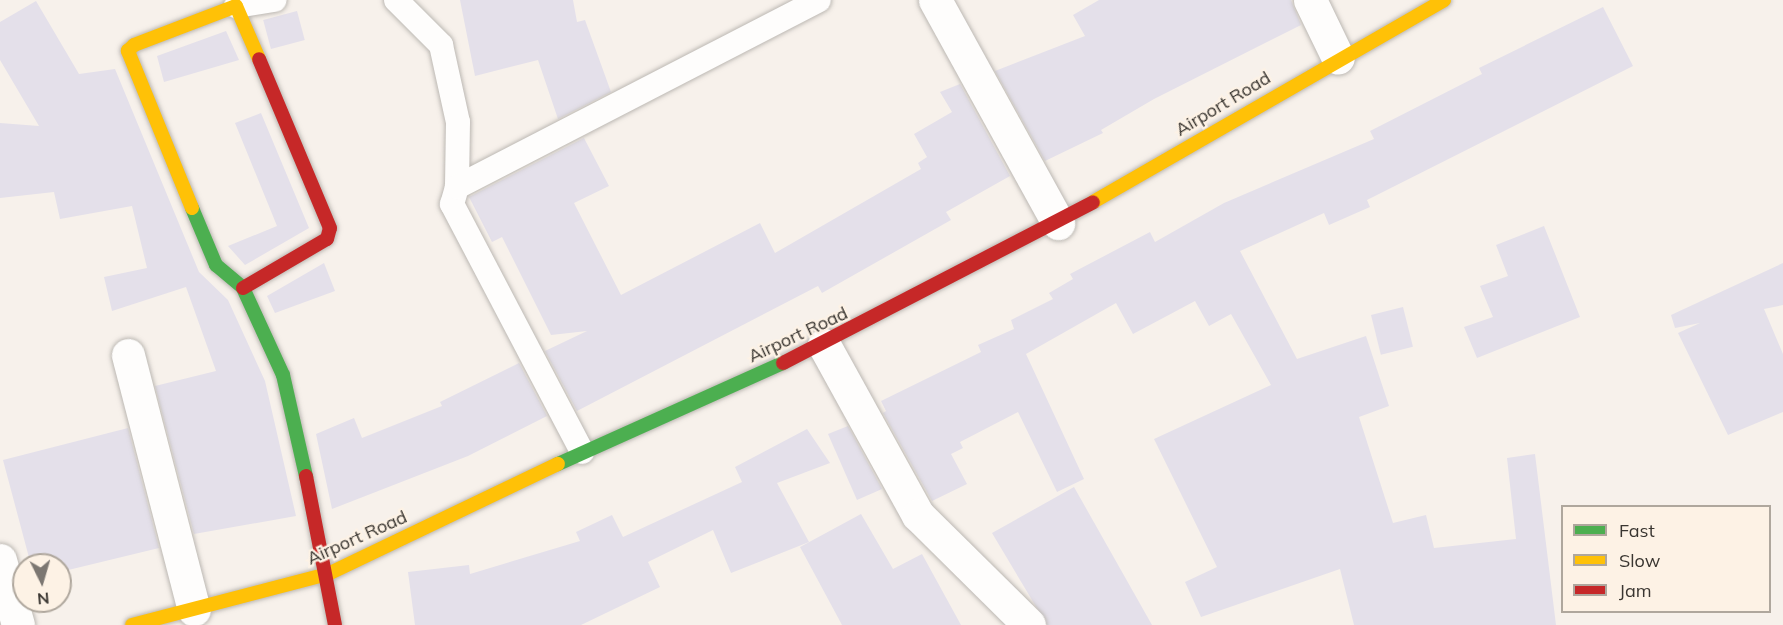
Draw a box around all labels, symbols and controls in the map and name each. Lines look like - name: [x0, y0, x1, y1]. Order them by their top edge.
- street label: Airport Road: [1171, 67, 1275, 141]
- street label: Airport Road: [745, 303, 851, 367]
- legend: [1561, 505, 1771, 613]
- street label: Airport Road: [304, 506, 410, 570]
- text: Fast: [1619, 519, 1655, 542]
- text: Slow: [1619, 549, 1660, 572]
- north arrow: [12, 553, 72, 613]
- text: Jam: [1619, 579, 1652, 602]
- text: N: [36, 588, 50, 609]

